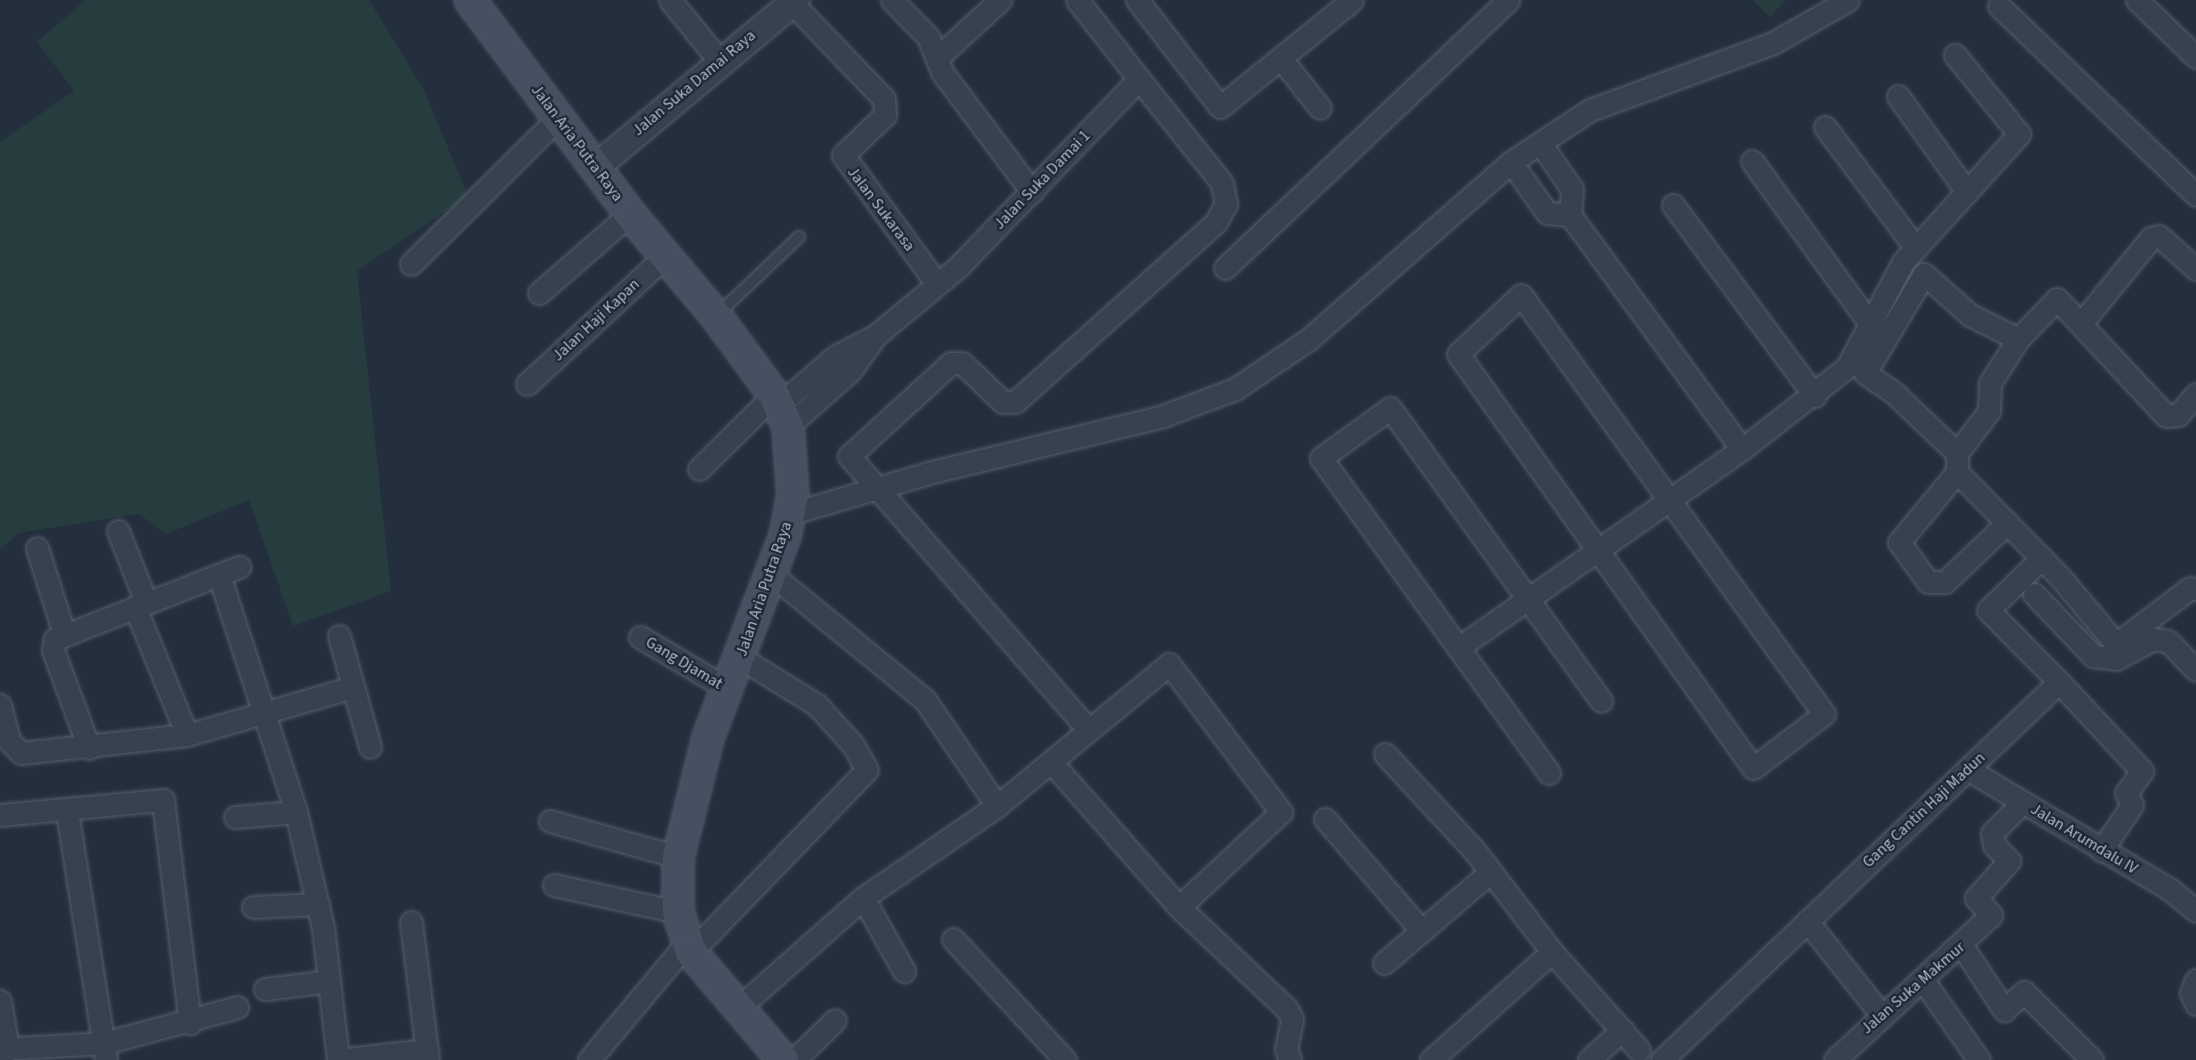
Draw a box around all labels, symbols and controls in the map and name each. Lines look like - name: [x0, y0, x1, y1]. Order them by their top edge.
- street label: Jalan Suka Damai Raya: [629, 26, 759, 140]
- street label: Jalan Aria Putra Raya: [527, 81, 627, 205]
- street label: Jalan Suka Damai 1: [990, 126, 1094, 234]
- street label: Jalan Sukarasa: [843, 163, 919, 255]
- street label: Jalan Haji Kapan: [548, 275, 644, 365]
- street label: Jalan Aria Putra Raya: [732, 519, 796, 659]
- street label: Gang Djamat: [642, 633, 726, 693]
- street label: Gang Cantin Haji Madun: [1859, 748, 1989, 872]
- street label: Jalan Arumdalu IV: [2027, 800, 2141, 878]
- street label: Jalan Suka Makmur: [1857, 938, 1969, 1038]

